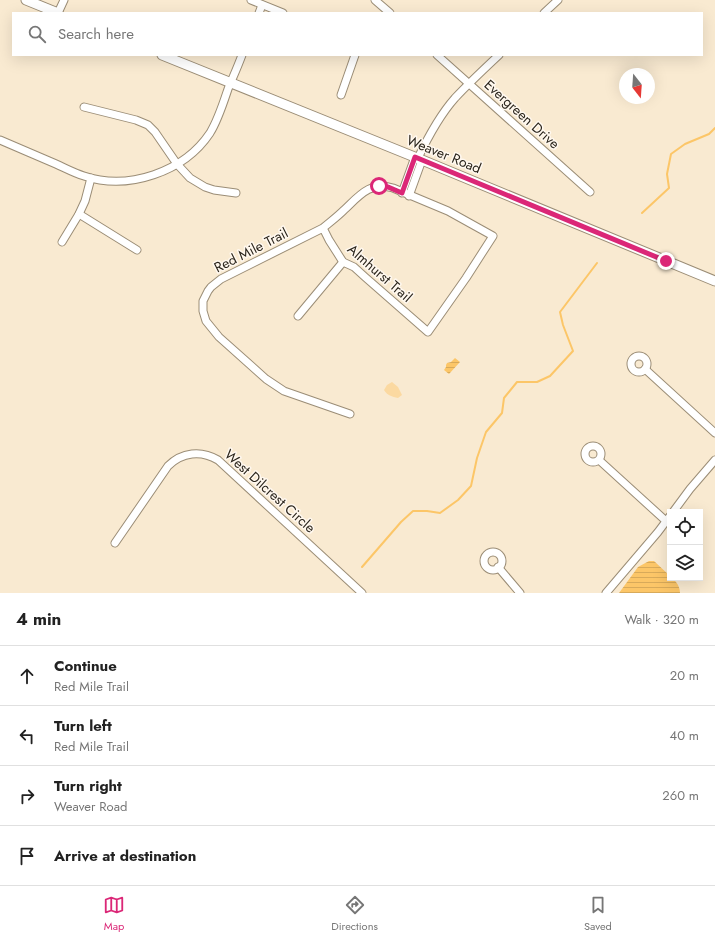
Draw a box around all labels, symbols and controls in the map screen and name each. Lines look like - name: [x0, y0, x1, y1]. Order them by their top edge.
- search box: [12, 12, 703, 56]
- icon: search: [26, 23, 48, 45]
- text: Search here: [58, 23, 134, 45]
- north arrow: [619, 68, 655, 104]
- street label: Evergreen Drive: [480, 75, 564, 153]
- street label: Weaver Road: [404, 130, 484, 178]
- route start: [370, 177, 388, 195]
- street label: Red Mile Trail: [211, 223, 291, 277]
- street label: Almhurst Trail: [343, 239, 417, 307]
- route end: [657, 252, 675, 270]
- street label: West Dilcrest Circle: [220, 445, 320, 537]
- map controls: [667, 509, 703, 581]
- button: locate: [667, 509, 703, 545]
- button: layers: [667, 545, 703, 581]
- text: 4 min: [16, 607, 61, 631]
- text: Walk · 320 m: [624, 610, 699, 629]
- text: Continue: [54, 655, 117, 677]
- icon: ahead: [16, 665, 38, 687]
- text: 20 m: [670, 666, 699, 685]
- text: Red Mile Trail: [54, 677, 129, 696]
- text: Turn left: [54, 715, 112, 737]
- icon: left: [16, 725, 38, 747]
- text: 40 m: [670, 726, 699, 745]
- text: Red Mile Trail: [54, 737, 129, 756]
- text: Turn right: [54, 775, 122, 797]
- icon: right: [16, 785, 38, 807]
- text: 260 m: [662, 786, 699, 805]
- text: Weaver Road: [54, 797, 127, 816]
- icon: arrive: [16, 845, 38, 867]
- text: Arrive at destination: [54, 845, 196, 867]
- tab: Map: [103, 894, 125, 934]
- tab: Directions: [331, 894, 378, 934]
- tab: Saved: [584, 894, 612, 934]

